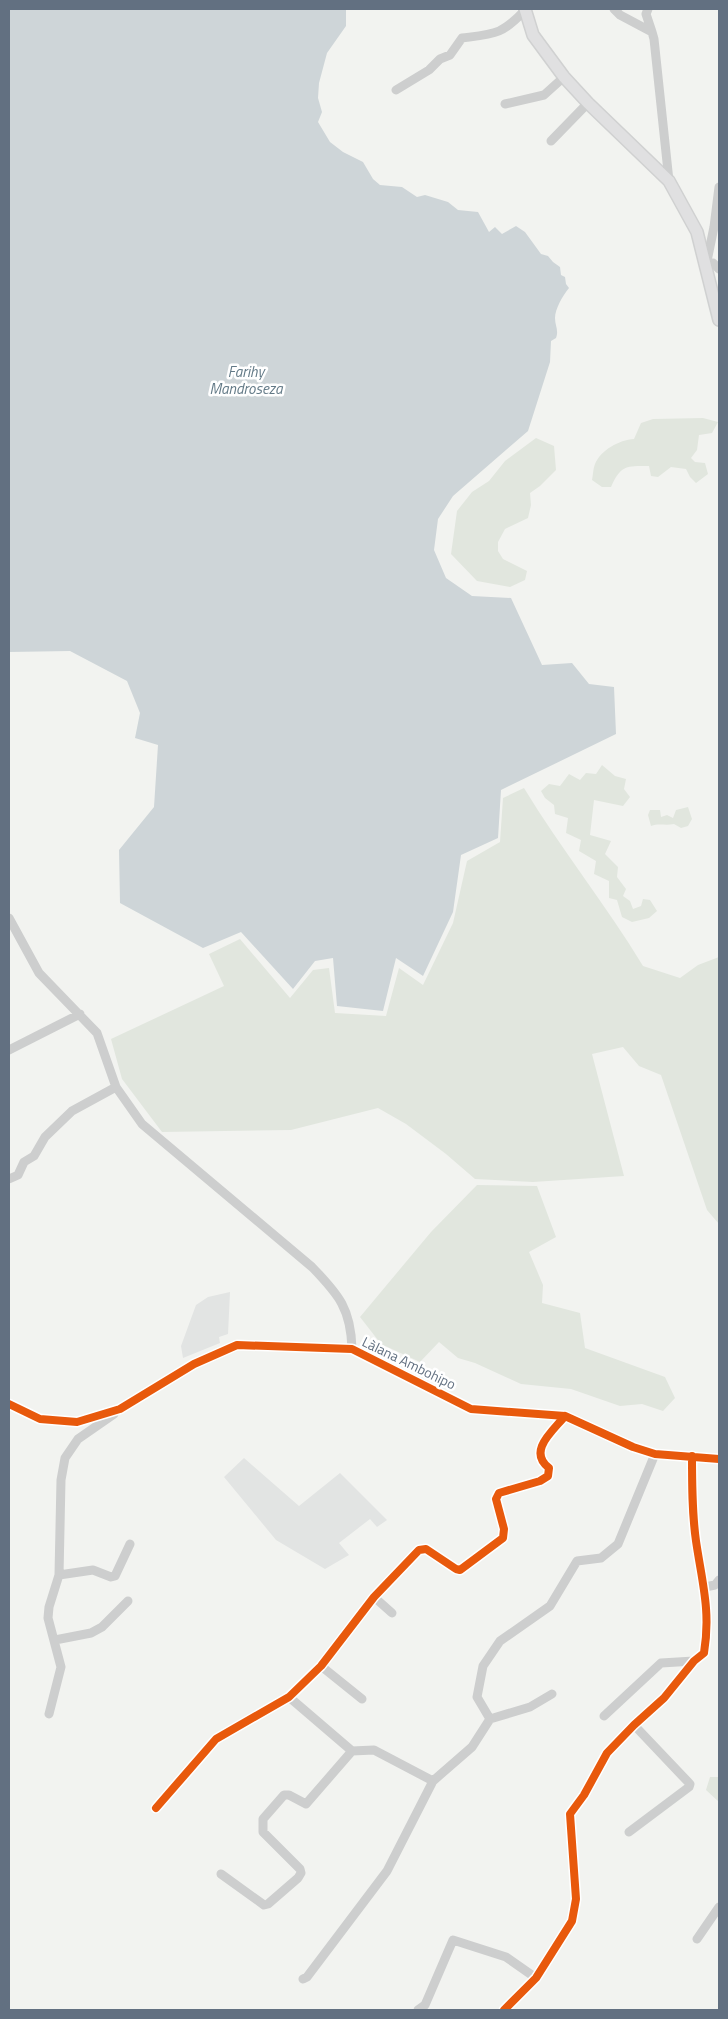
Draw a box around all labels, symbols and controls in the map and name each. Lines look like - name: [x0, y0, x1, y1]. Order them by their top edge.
- water label: Farihy Mandroseza: [209, 360, 284, 400]
- street label: Làlana Ambohipo: [359, 1331, 460, 1394]

